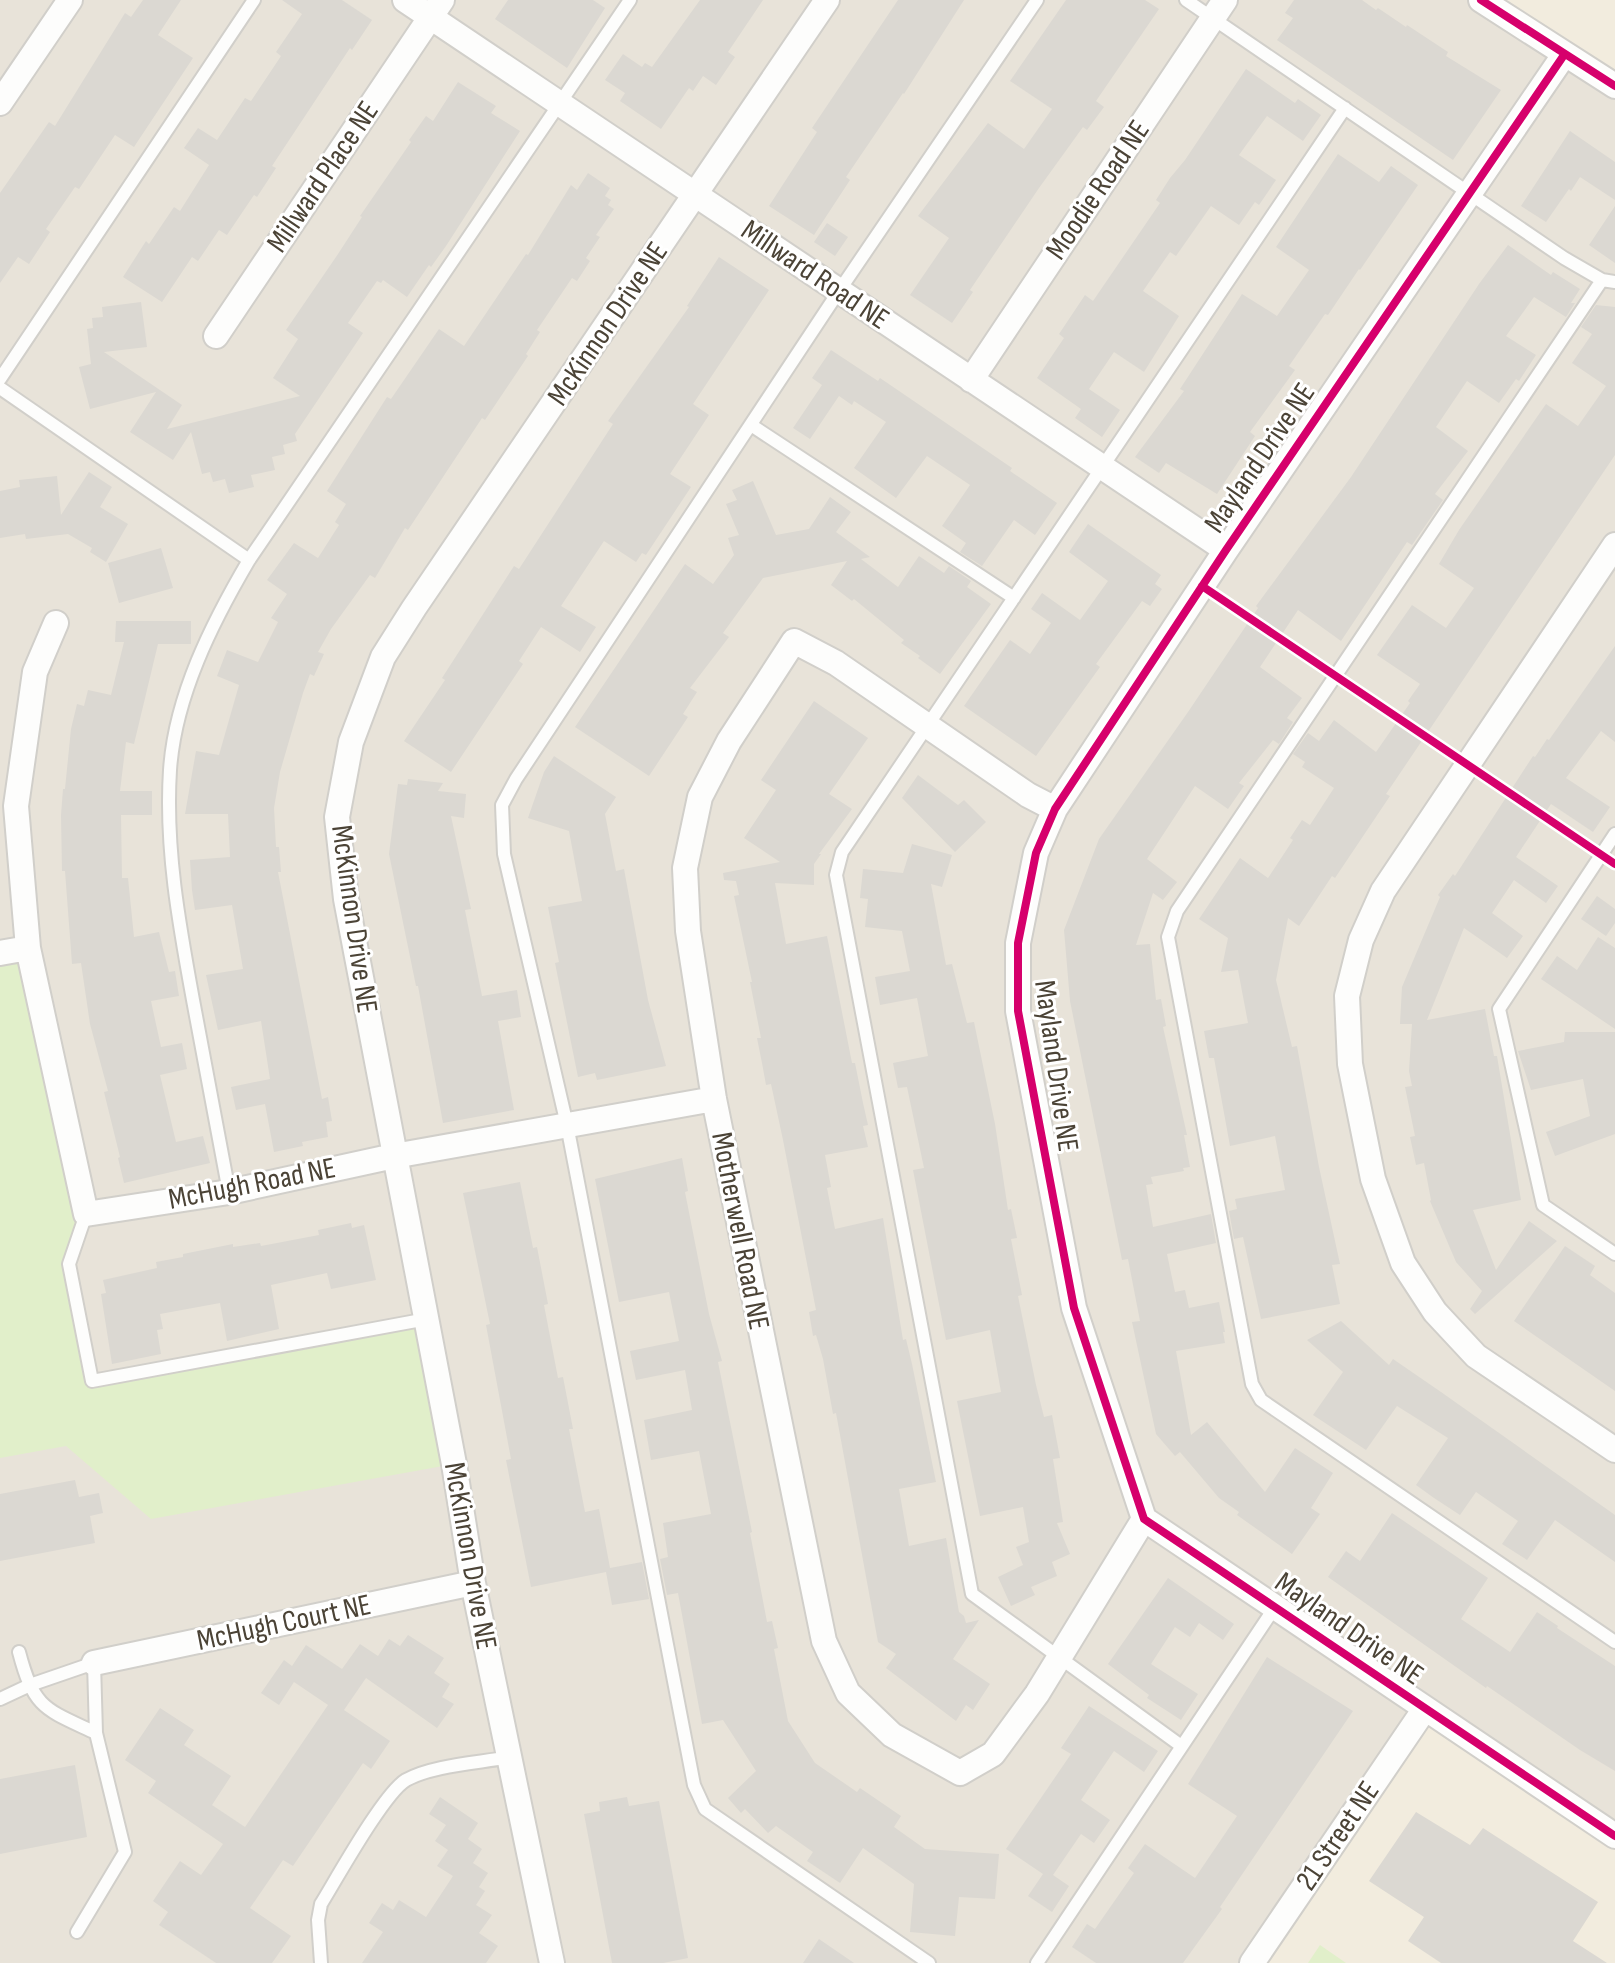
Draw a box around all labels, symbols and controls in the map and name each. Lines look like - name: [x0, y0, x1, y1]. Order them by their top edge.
- street label: Millward Place NE: [259, 95, 387, 259]
- street label: Moodie Road NE: [1038, 114, 1158, 266]
- street label: Millward Road NE: [734, 212, 896, 338]
- street label: McKinnon Drive NE: [540, 235, 676, 413]
- street label: Mayland Drive NE: [1197, 376, 1323, 540]
- street label: McKinnon Drive NE: [323, 823, 385, 1015]
- street label: Mayland Drive NE: [1026, 978, 1086, 1154]
- street label: Motherwell Road NE: [703, 1129, 777, 1333]
- street label: McHugh Road NE: [165, 1150, 339, 1218]
- street label: McKinnon Drive NE: [436, 1460, 504, 1652]
- street label: Mayland Drive NE: [1268, 1565, 1430, 1693]
- street label: McHugh Court NE: [194, 1587, 374, 1659]
- street label: 21 Street NE: [1289, 1775, 1387, 1897]

